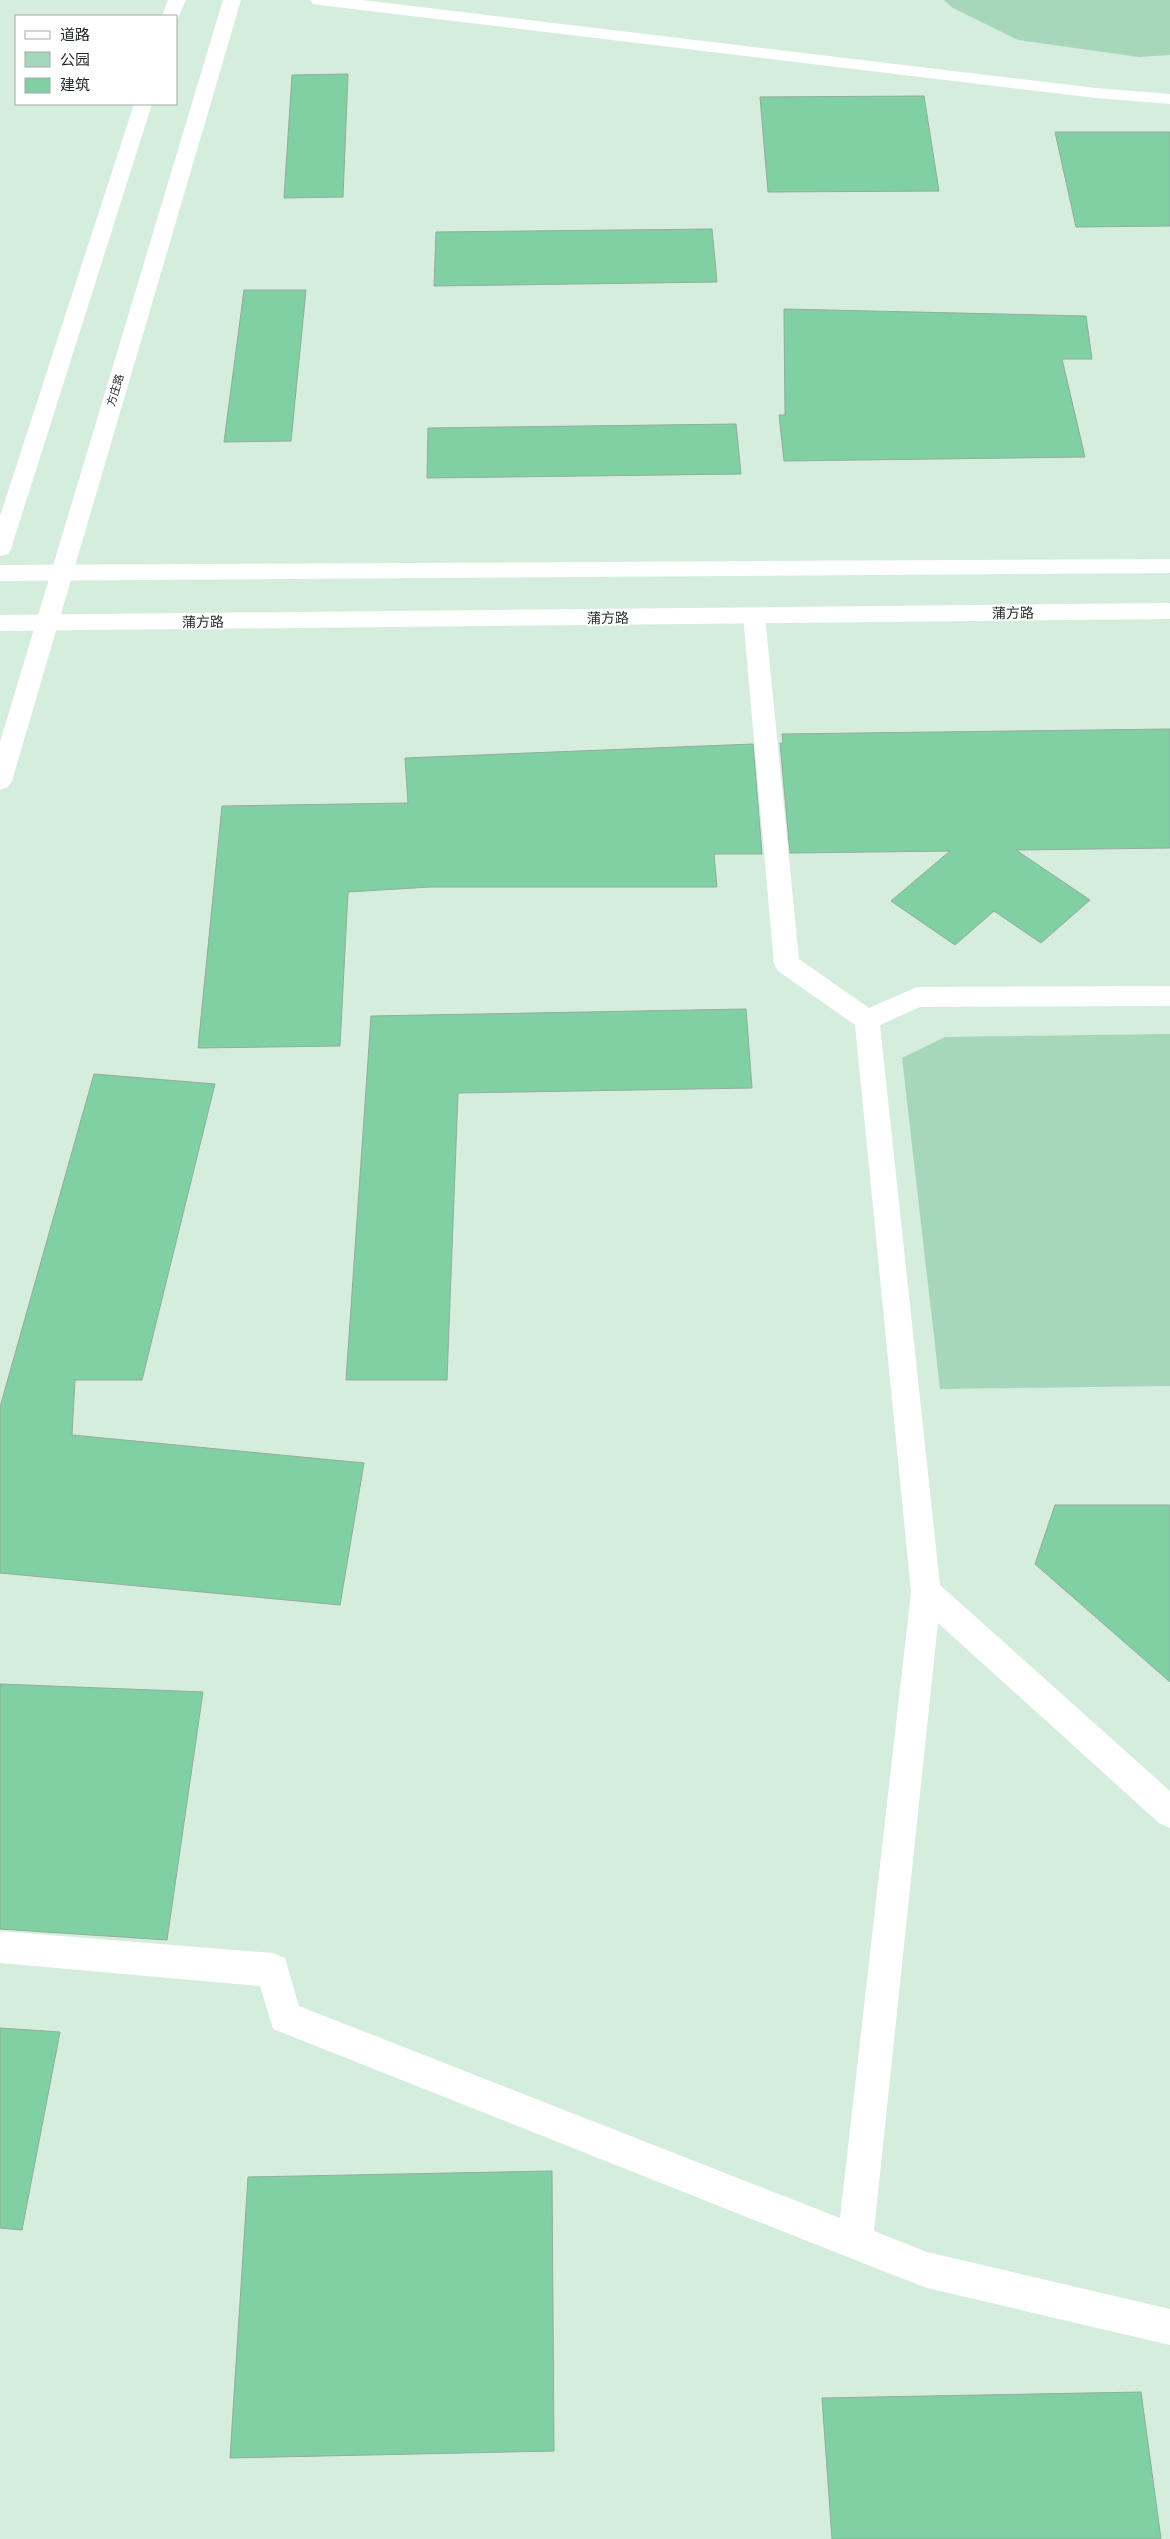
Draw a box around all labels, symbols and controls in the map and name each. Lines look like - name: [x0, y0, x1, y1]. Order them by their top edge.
- legend: [15, 15, 178, 105]
- text: 道路: [60, 25, 90, 45]
- text: 公园: [60, 50, 90, 70]
- text: 建筑: [60, 75, 90, 95]
- street label: 方庄路: [103, 372, 127, 408]
- street label: 蒲方路: [992, 604, 1034, 622]
- street label: 蒲方路: [587, 609, 629, 627]
- street label: 蒲方路: [182, 613, 224, 631]

